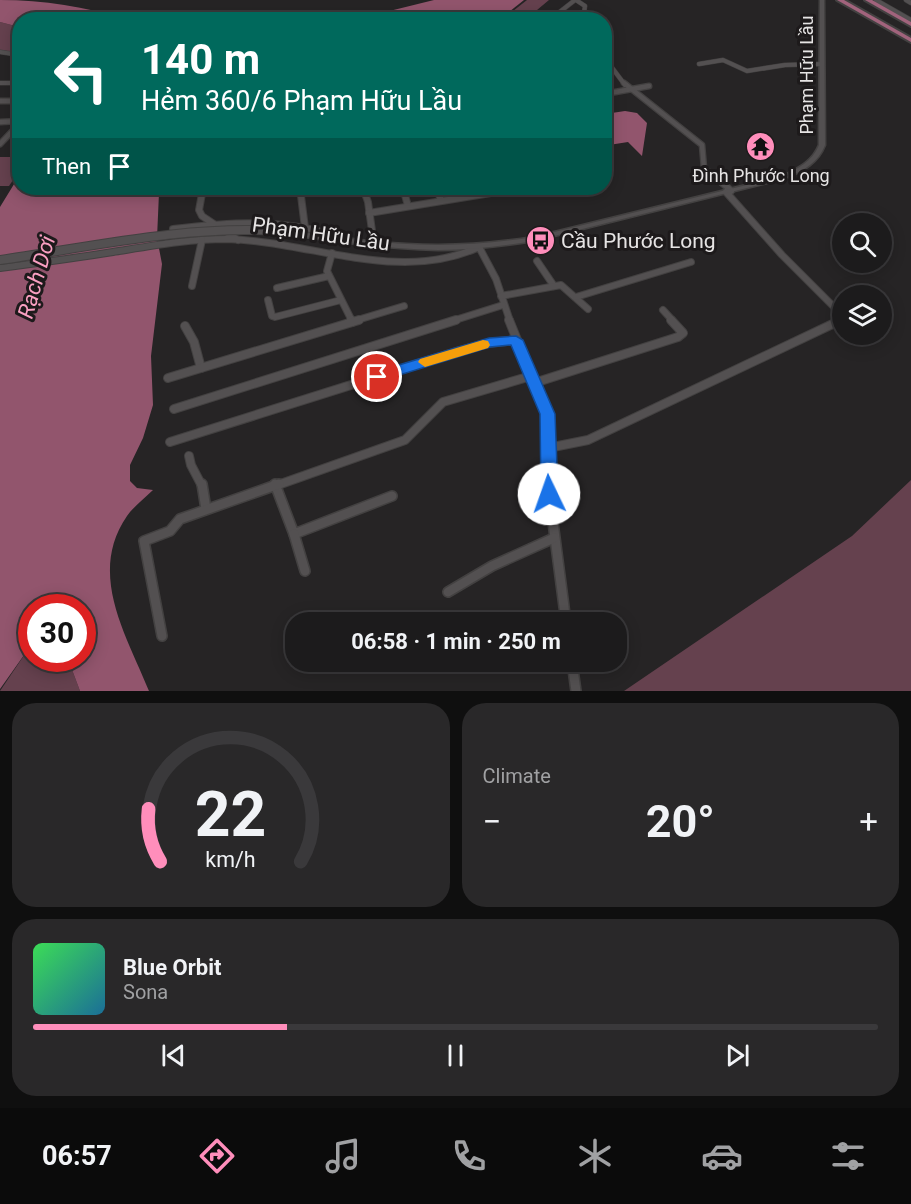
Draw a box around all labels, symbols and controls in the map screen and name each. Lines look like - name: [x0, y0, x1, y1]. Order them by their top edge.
- street label: Phạm Hữu Lầu: [796, 15, 817, 135]
- text: 140 m: [141, 35, 260, 84]
- icon: left: [42, 36, 120, 114]
- text: Hẻm 360/6 Phạm Hữu Lầu: [141, 85, 462, 117]
- temple icon: Đình Phước Long: [745, 131, 777, 163]
- icon: arrive: [103, 150, 136, 183]
- text: Then: [42, 154, 91, 179]
- place label: Đình Phước Long: [692, 165, 830, 186]
- street label: Phạm Hữu Lầu: [251, 212, 391, 256]
- map controls: [832, 213, 892, 345]
- button: search: [832, 213, 892, 273]
- bus stop icon: Cầu Phước Long: [524, 225, 556, 257]
- place label: Cầu Phước Long: [561, 229, 716, 253]
- water label: Rạch Dơi: [13, 232, 60, 321]
- button: layers: [832, 285, 892, 345]
- pin: [351, 351, 402, 402]
- icon: arrive: [360, 360, 393, 393]
- position arrow: [517, 462, 581, 526]
- speed limit sign: 30: [18, 594, 96, 672]
- text: 06:58 · 1 min · 250 m: [351, 629, 561, 654]
- text: Climate: [483, 764, 551, 788]
- text: 22: [195, 778, 267, 851]
- text: 20°: [646, 795, 715, 848]
- text: −: [483, 802, 501, 841]
- text: +: [859, 802, 878, 841]
- text: km/h: [206, 847, 256, 872]
- text: Blue Orbit: [123, 955, 221, 980]
- text: Sona: [123, 980, 168, 1004]
- icon: previous: [157, 1039, 190, 1072]
- icon: pause: [439, 1039, 472, 1072]
- icon: next: [721, 1039, 754, 1072]
- icon: directions: [196, 1135, 238, 1177]
- icon: music: [322, 1135, 364, 1177]
- icon: phone: [448, 1135, 490, 1177]
- icon: climate: [574, 1135, 616, 1177]
- icon: car: [701, 1135, 743, 1177]
- icon: filters: [827, 1135, 869, 1177]
- text: 06:57: [42, 1140, 112, 1172]

